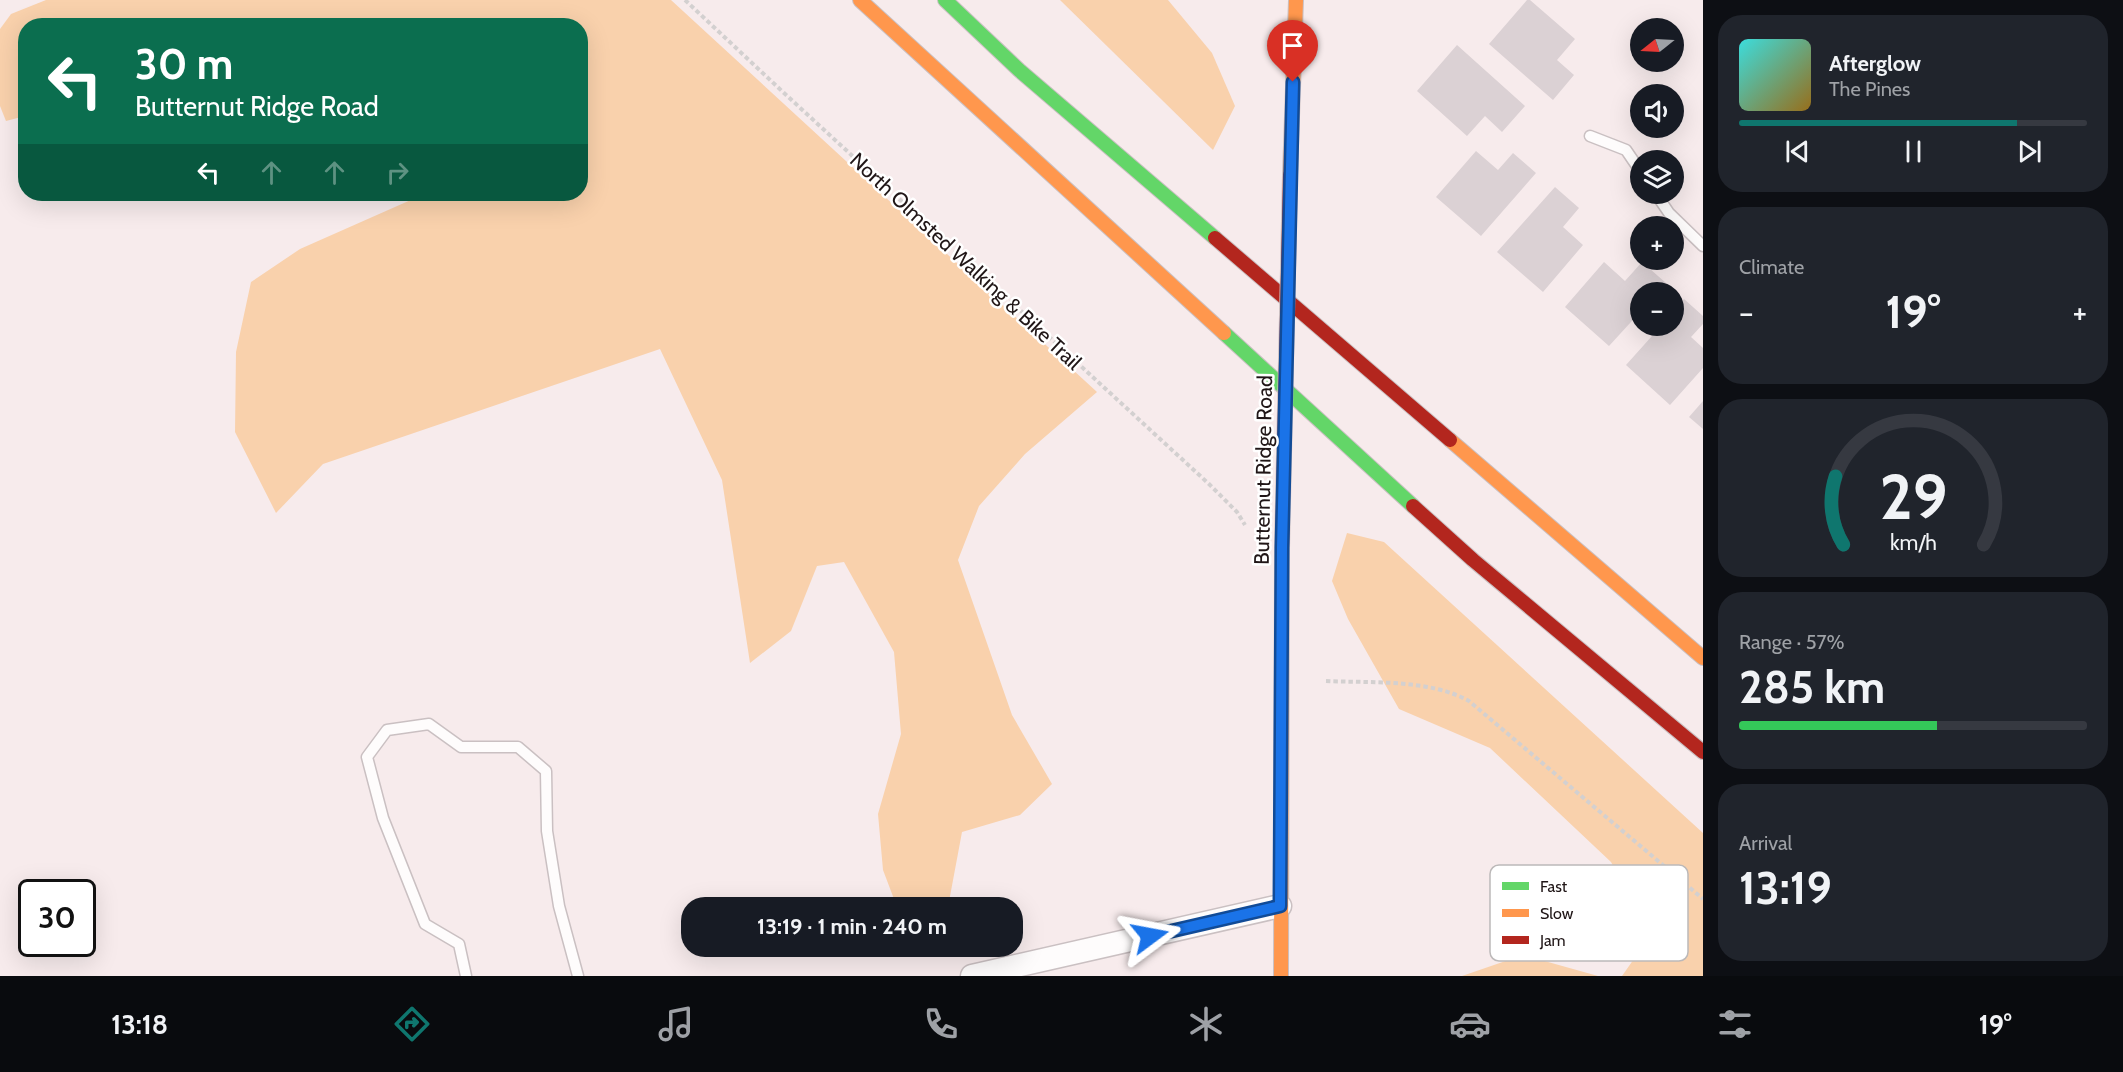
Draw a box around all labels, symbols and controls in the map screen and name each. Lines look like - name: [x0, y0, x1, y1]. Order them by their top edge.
- north arrow: [1630, 18, 1684, 72]
- map controls: [1630, 18, 1684, 336]
- pin: [1267, 20, 1318, 82]
- icon: arrive: [1276, 29, 1309, 62]
- text: 30 m: [135, 38, 233, 90]
- icon: left: [36, 42, 114, 120]
- text: Afterglow: [1829, 50, 1921, 77]
- text: The Pines: [1829, 77, 1910, 101]
- button: sound: [1630, 84, 1684, 138]
- text: Butternut Ridge Road: [135, 90, 379, 123]
- icon: previous: [1781, 135, 1814, 168]
- icon: pause: [1897, 135, 1930, 168]
- icon: next: [2013, 135, 2046, 168]
- street label: North Olmsted Walking & Bike Trail: [845, 147, 1087, 375]
- button: layers: [1630, 150, 1684, 204]
- icon: left: [192, 156, 225, 189]
- icon: ahead: [255, 156, 288, 189]
- icon: ahead: [318, 156, 351, 189]
- icon: right: [381, 156, 414, 189]
- button: +: [1630, 216, 1684, 270]
- text: Climate: [1739, 255, 1804, 279]
- button: −: [1630, 282, 1684, 336]
- text: 19°: [1886, 285, 1940, 339]
- text: −: [1739, 292, 1754, 332]
- text: +: [2072, 292, 2087, 332]
- street label: Butternut Ridge Road: [1249, 375, 1277, 565]
- text: 29: [1879, 459, 1947, 535]
- text: km/h: [1890, 529, 1936, 555]
- text: Range · 57%: [1739, 630, 1845, 654]
- text: 285 km: [1739, 660, 1885, 714]
- text: Arrival: [1739, 831, 1792, 855]
- text: 13:19: [1739, 861, 1832, 915]
- legend: [1490, 865, 1688, 961]
- text: Fast: [1540, 877, 1568, 896]
- speed limit sign: 30: [18, 879, 96, 957]
- position arrow: [1118, 904, 1182, 968]
- text: Slow: [1540, 904, 1574, 923]
- text: 13:19 · 1 min · 240 m: [757, 913, 947, 940]
- text: Jam: [1539, 931, 1566, 950]
- icon: directions: [391, 1003, 433, 1045]
- icon: music: [655, 1003, 697, 1045]
- icon: phone: [920, 1003, 962, 1045]
- icon: climate: [1185, 1003, 1227, 1045]
- icon: car: [1449, 1003, 1491, 1045]
- icon: filters: [1714, 1003, 1756, 1045]
- text: 13:18: [111, 1008, 168, 1041]
- text: 19°: [1979, 1008, 2012, 1041]

